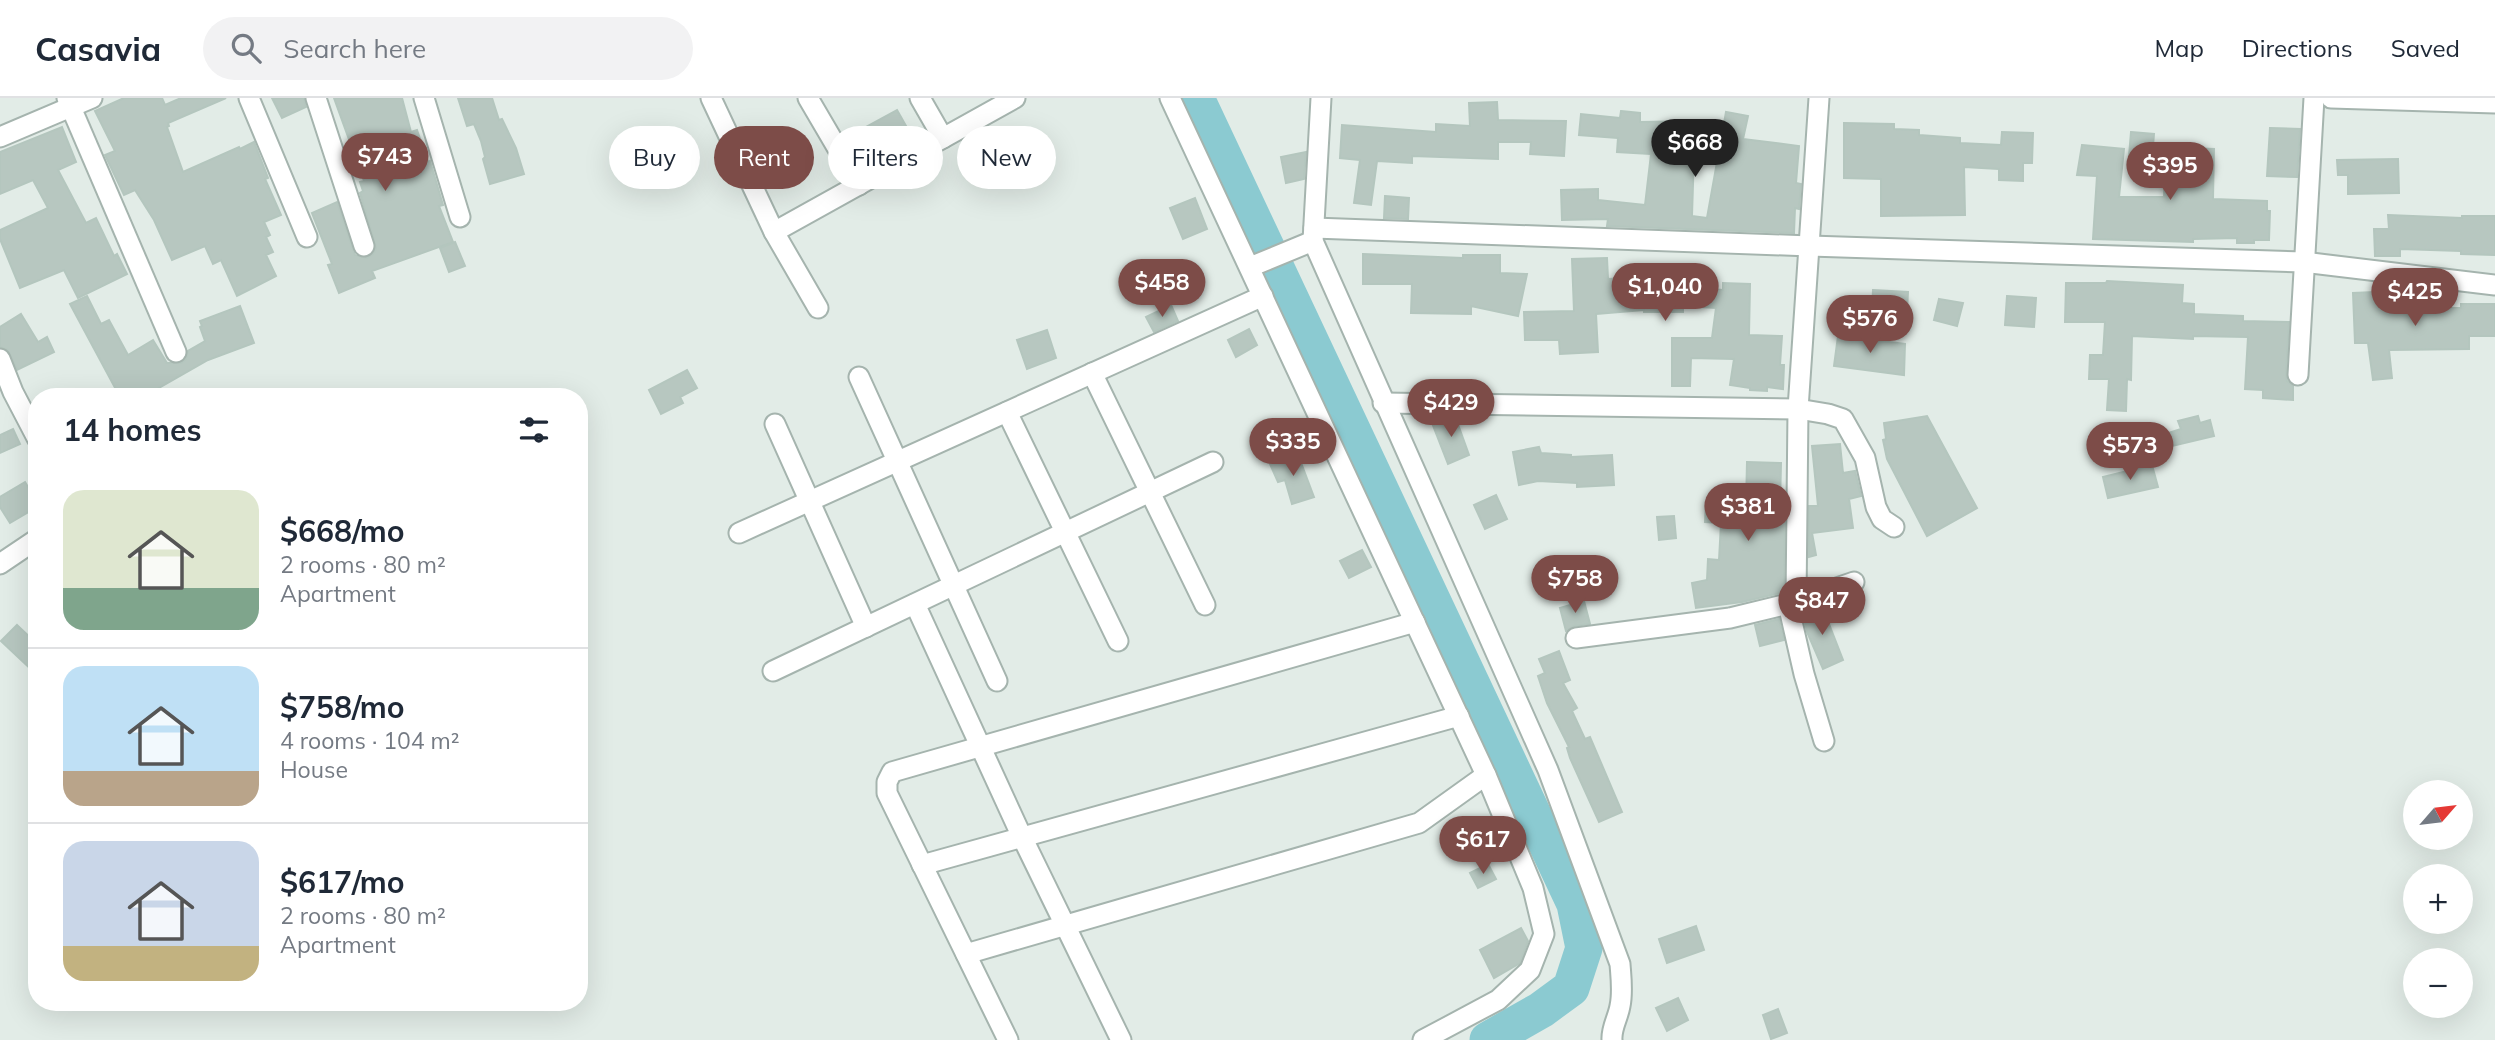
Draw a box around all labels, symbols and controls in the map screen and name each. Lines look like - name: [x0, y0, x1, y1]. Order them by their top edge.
- search box: [203, 17, 693, 80]
- text: Casavia: [35, 28, 161, 69]
- icon: search: [227, 29, 265, 67]
- text: Search here: [283, 32, 426, 65]
- text: Map: [2154, 33, 2204, 63]
- text: Directions: [2242, 33, 2353, 63]
- text: Saved: [2391, 33, 2460, 63]
- pin: $668: [1654, 120, 1736, 179]
- chip: Buy: [609, 126, 700, 189]
- chip: Rent: [714, 126, 814, 189]
- chip: Filters: [828, 126, 943, 189]
- chip: New: [957, 126, 1056, 189]
- text: $668: [1667, 127, 1723, 156]
- pin: $743: [344, 134, 426, 193]
- text: $743: [357, 141, 413, 170]
- pin: $395: [2129, 142, 2211, 202]
- text: $395: [2142, 150, 2198, 179]
- pin: $458: [1121, 260, 1203, 319]
- pin: $1,040: [1608, 264, 1722, 323]
- text: $458: [1134, 267, 1190, 296]
- pin: $425: [2374, 268, 2456, 328]
- text: $1,040: [1628, 271, 1702, 300]
- text: $425: [2387, 276, 2443, 305]
- pin: $576: [1829, 296, 1911, 355]
- text: $576: [1842, 303, 1898, 332]
- pin: $429: [1410, 380, 1492, 439]
- text: $429: [1423, 387, 1479, 416]
- text: 14 homes: [63, 411, 202, 449]
- icon: filters: [515, 411, 553, 449]
- pin: $335: [1252, 418, 1334, 478]
- pin: $573: [2089, 422, 2171, 482]
- text: $335: [1265, 426, 1321, 455]
- text: $573: [2102, 430, 2158, 459]
- pin: $381: [1707, 484, 1789, 543]
- text: $381: [1720, 491, 1776, 520]
- text: $668/mo: [280, 512, 404, 550]
- icon: home: [119, 518, 203, 602]
- text: 2 rooms · 80 m²: [280, 550, 446, 579]
- pin: $758: [1534, 556, 1616, 615]
- text: $758: [1547, 563, 1603, 592]
- pin: $847: [1781, 578, 1863, 637]
- text: Apartment: [280, 579, 396, 608]
- text: $847: [1794, 585, 1850, 614]
- text: $758/mo: [280, 688, 404, 726]
- icon: home: [119, 694, 203, 778]
- text: 4 rooms · 104 m²: [280, 726, 460, 755]
- text: House: [280, 755, 348, 784]
- north arrow: [2403, 780, 2473, 850]
- map controls: [2403, 780, 2473, 1018]
- pin: $617: [1442, 816, 1524, 876]
- text: $617: [1455, 824, 1511, 853]
- text: $617/mo: [280, 863, 404, 901]
- button: +: [2403, 864, 2473, 934]
- icon: home: [119, 869, 203, 953]
- text: 2 rooms · 80 m²: [280, 901, 446, 930]
- text: Apartment: [280, 930, 396, 959]
- button: −: [2403, 948, 2473, 1018]

